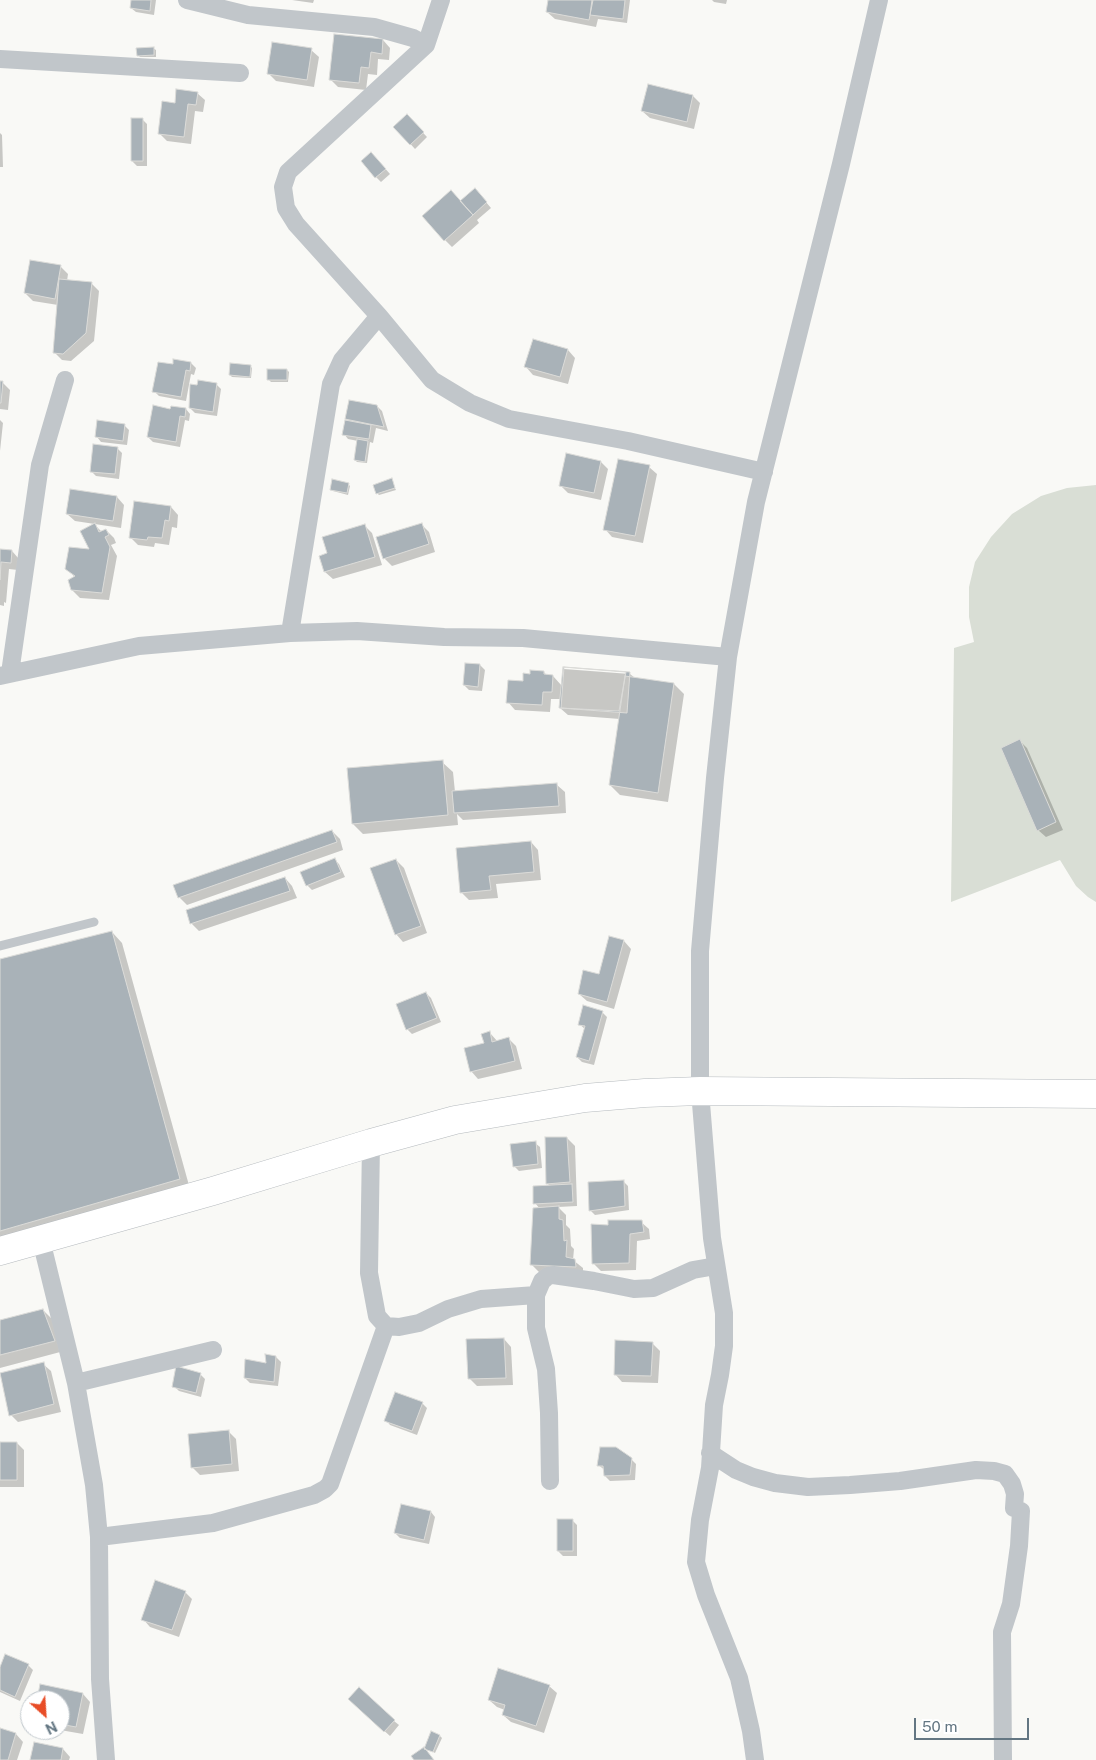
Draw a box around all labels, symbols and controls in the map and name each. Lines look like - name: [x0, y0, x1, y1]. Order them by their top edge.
- north arrow: [20, 1690, 70, 1740]
- scale bar: [916, 1708, 1031, 1740]
- text: N: [43, 1718, 60, 1737]
- text: 50 m: [922, 1718, 957, 1735]

